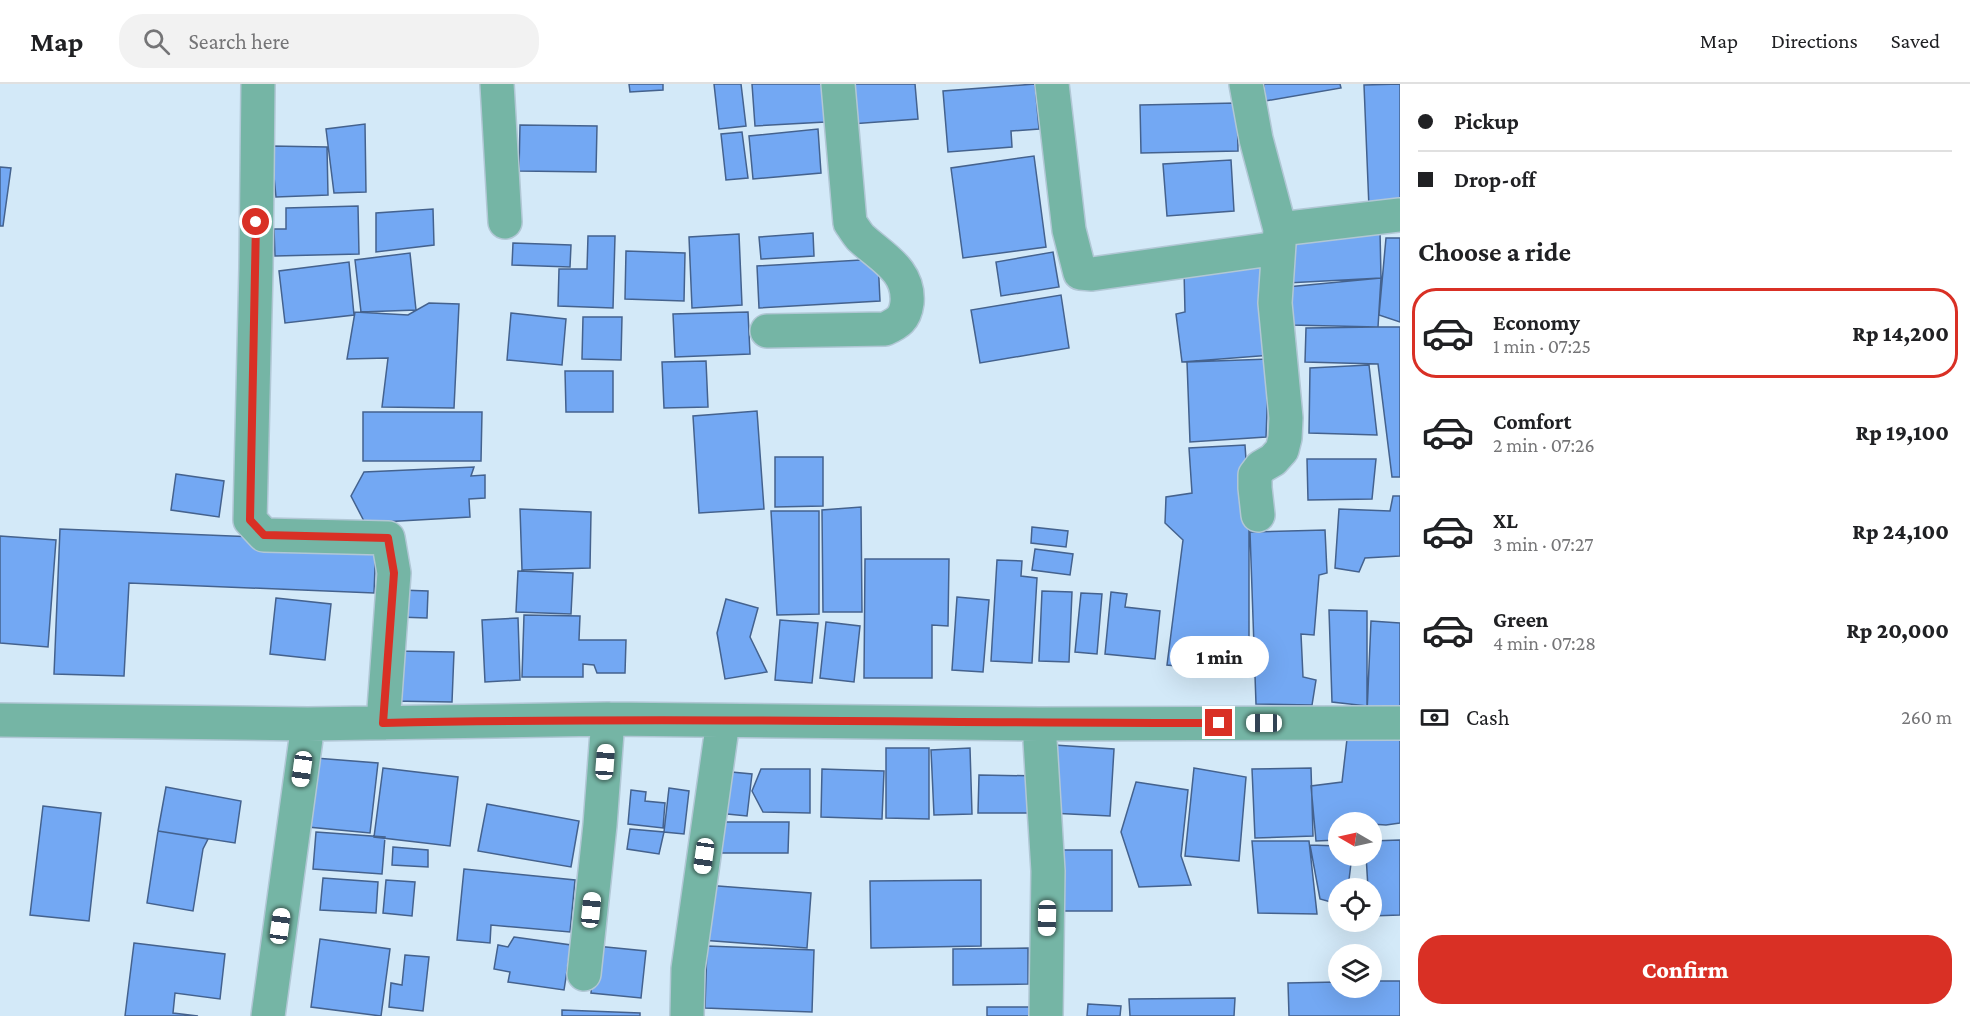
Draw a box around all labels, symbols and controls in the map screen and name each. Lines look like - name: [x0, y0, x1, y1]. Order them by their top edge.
- search box: [119, 14, 539, 68]
- icon: search: [140, 25, 173, 58]
- text: Map: [30, 26, 83, 57]
- text: Search here: [188, 29, 289, 54]
- text: Map: [1700, 29, 1738, 53]
- text: Directions: [1771, 29, 1858, 53]
- text: Saved: [1891, 29, 1940, 53]
- text: Pickup: [1454, 109, 1519, 134]
- text: Drop-off: [1454, 167, 1536, 192]
- route start: [242, 208, 269, 235]
- text: Choose a ride: [1418, 237, 1571, 267]
- icon: car: [1421, 306, 1475, 360]
- text: Economy: [1493, 310, 1580, 335]
- text: Rp 14,200: [1852, 321, 1949, 346]
- text: 1 min · 07:25: [1493, 335, 1591, 357]
- icon: car: [1421, 405, 1475, 459]
- text: Comfort: [1493, 409, 1571, 434]
- text: Rp 19,100: [1856, 420, 1949, 445]
- text: 2 min · 07:26: [1493, 434, 1595, 456]
- icon: car: [1421, 504, 1475, 558]
- text: XL: [1493, 508, 1518, 533]
- text: Rp 24,100: [1852, 519, 1949, 544]
- text: 3 min · 07:27: [1493, 533, 1593, 555]
- icon: car: [1421, 603, 1475, 657]
- text: Green: [1493, 607, 1549, 632]
- text: Rp 20,000: [1846, 618, 1949, 643]
- text: 4 min · 07:28: [1493, 632, 1596, 654]
- callout: 1 min: [1170, 636, 1268, 678]
- text: 1 min: [1196, 646, 1243, 668]
- icon: cash: [1418, 701, 1451, 734]
- text: Cash: [1466, 705, 1510, 730]
- text: 260 m: [1901, 706, 1952, 728]
- route end: [1205, 709, 1232, 736]
- car: [1246, 714, 1282, 732]
- car: [595, 743, 615, 781]
- car: [291, 750, 313, 788]
- north arrow: [1328, 812, 1382, 866]
- map controls: [1328, 812, 1382, 998]
- car: [693, 837, 715, 875]
- button: locate: [1328, 878, 1382, 932]
- car: [580, 891, 602, 929]
- car: [1038, 900, 1056, 936]
- car: [269, 907, 291, 945]
- button: Confirm: [1418, 935, 1952, 1004]
- button: layers: [1328, 944, 1382, 998]

